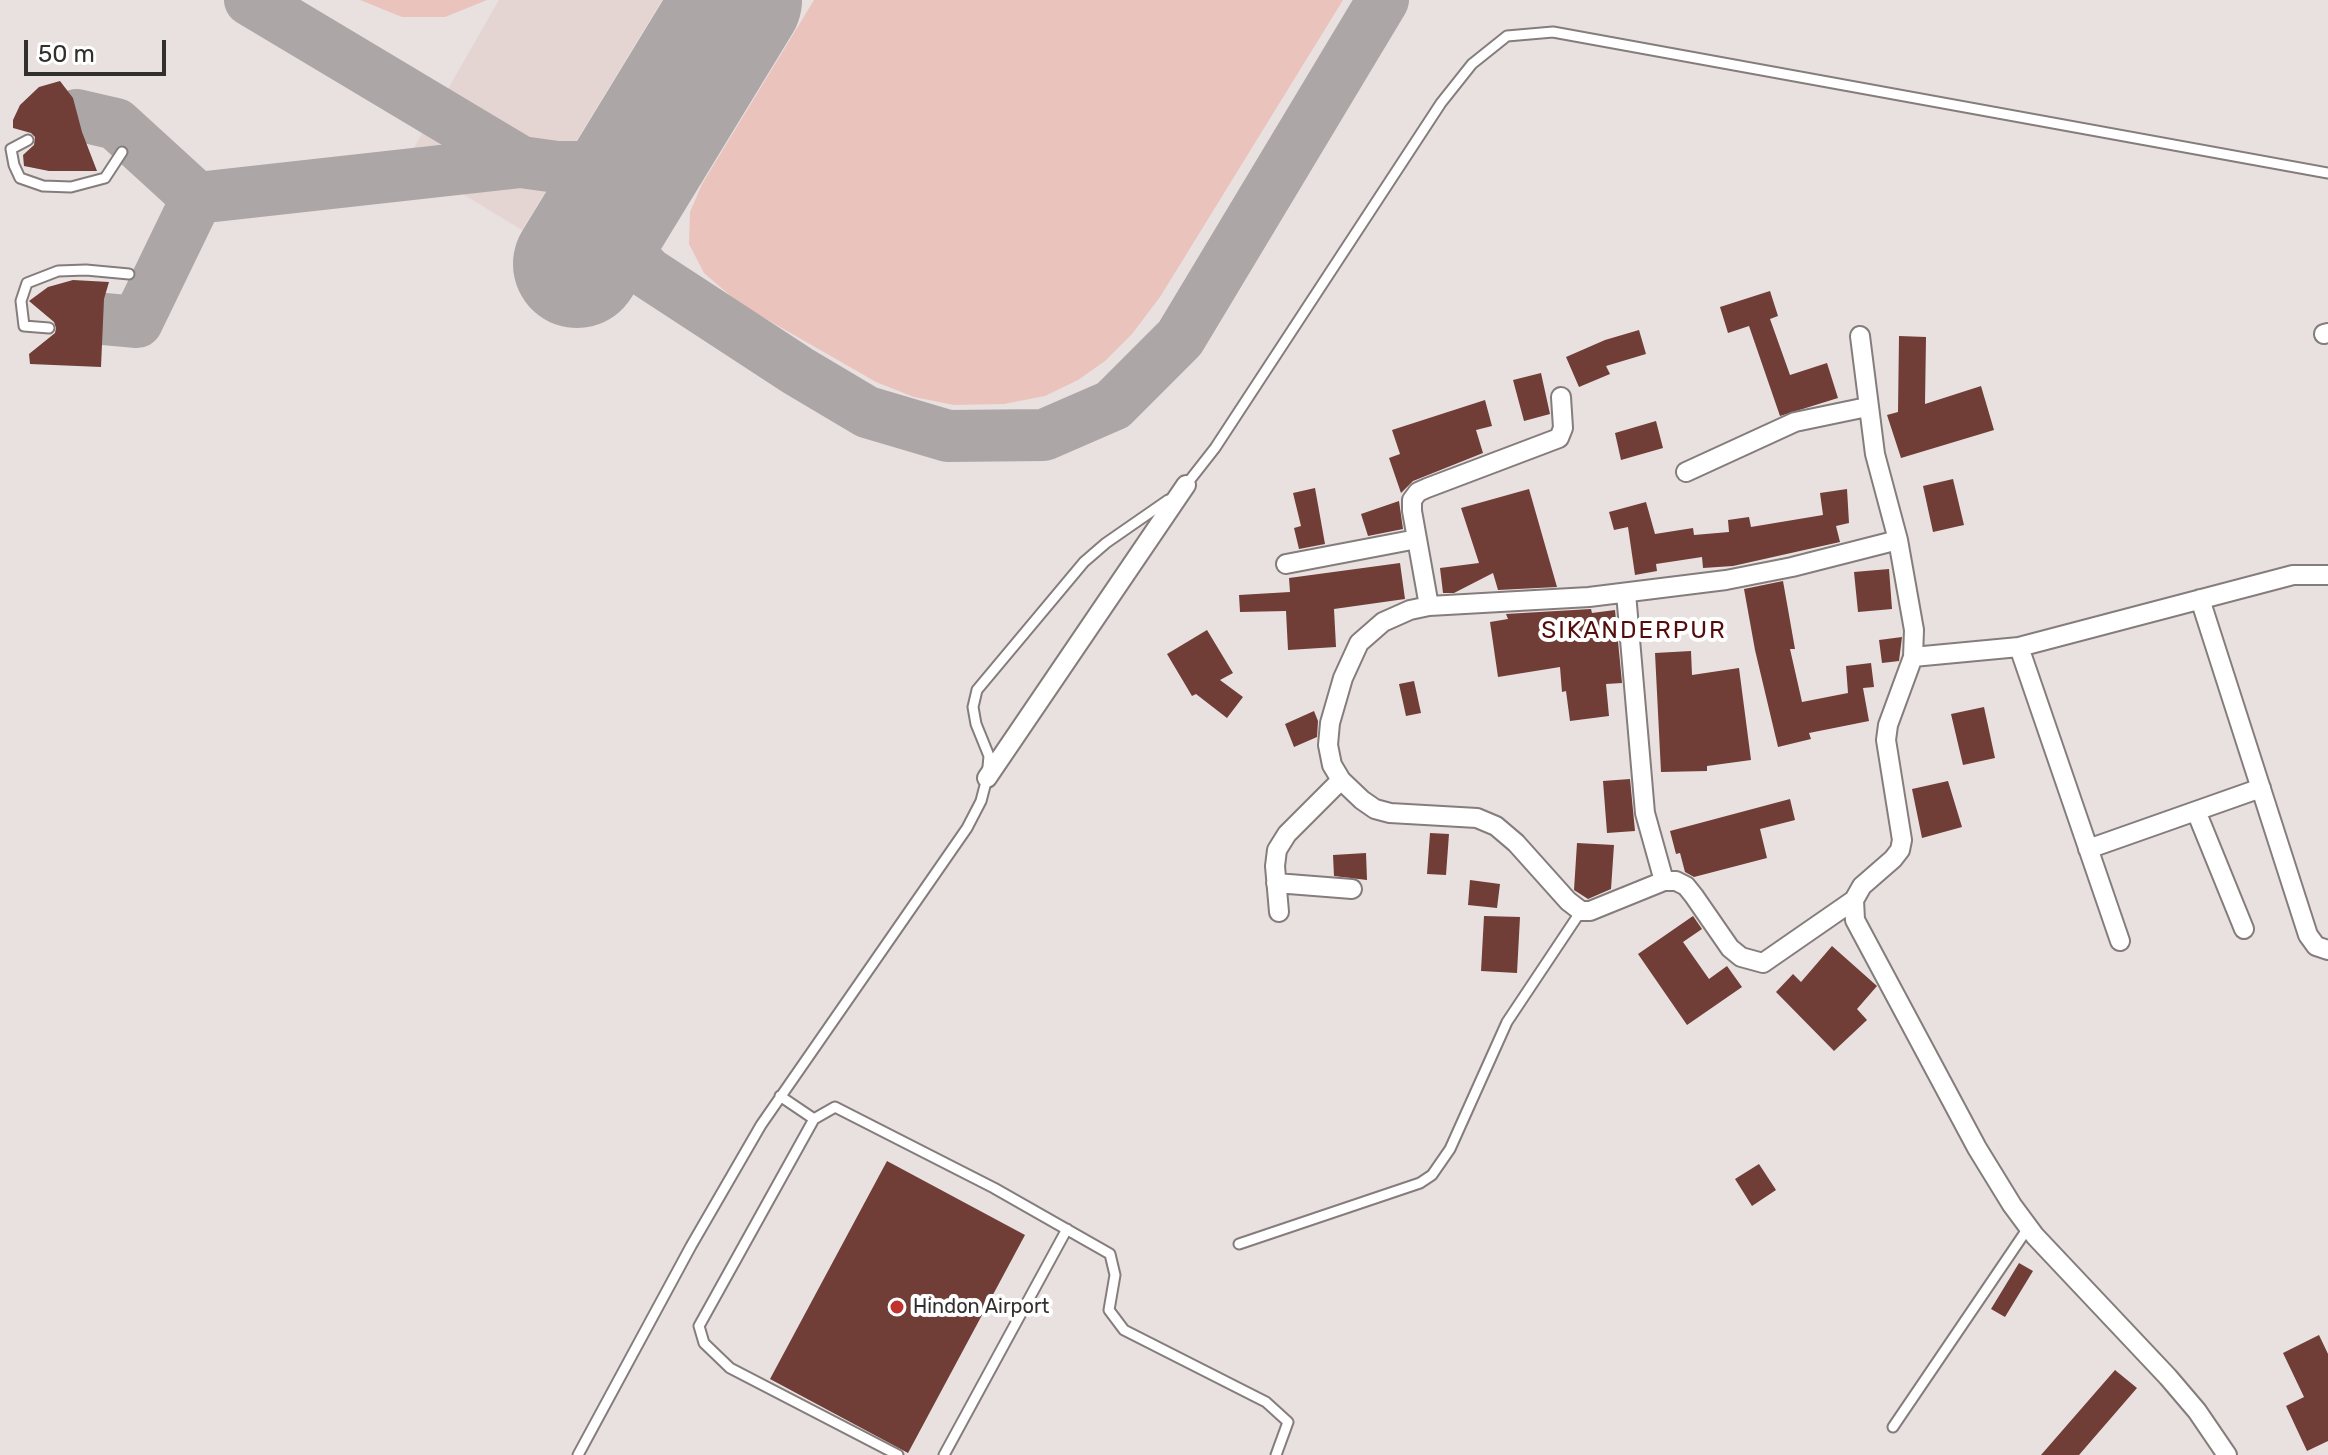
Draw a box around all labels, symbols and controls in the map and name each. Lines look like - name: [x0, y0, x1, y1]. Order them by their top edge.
- scale bar: [28, 24, 170, 74]
- text: 50 m: [38, 40, 95, 68]
- district label: SIKANDERPUR: [1541, 617, 1727, 645]
- place label: Hindon Airport: [913, 1295, 1049, 1319]
- marker: Hindon Airport: [888, 1298, 906, 1316]

